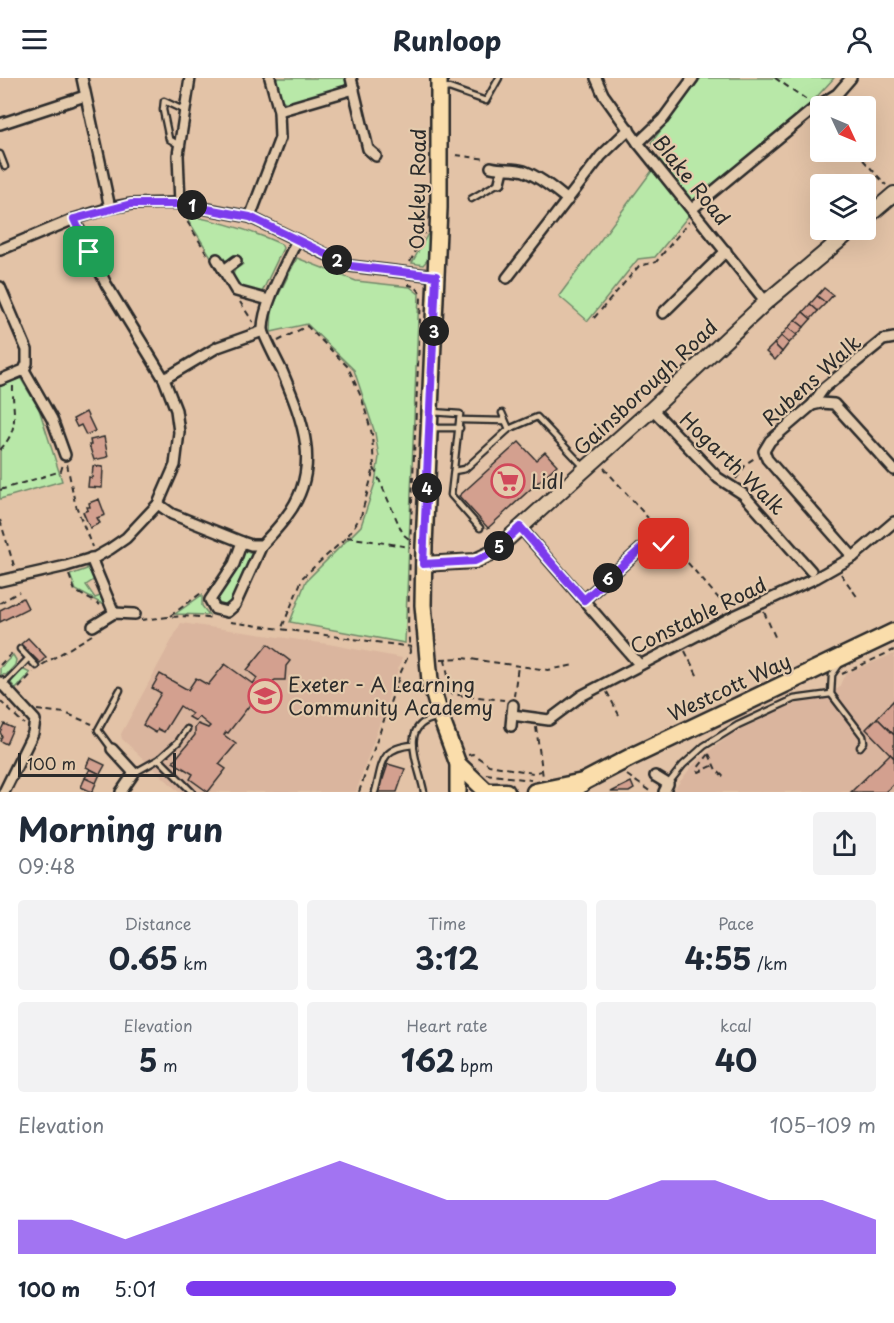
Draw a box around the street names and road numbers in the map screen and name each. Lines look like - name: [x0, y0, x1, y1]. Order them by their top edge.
- street label: Oakley Road: [401, 128, 433, 250]
- street label: Blake Road: [646, 128, 738, 232]
- street label: Gainsborough Road: [566, 312, 724, 462]
- street label: Rubens Walk: [755, 327, 867, 433]
- street label: Hogarth Walk: [673, 405, 793, 521]
- street label: Constable Road: [625, 569, 771, 661]
- street label: Westcott Way: [662, 645, 796, 729]

